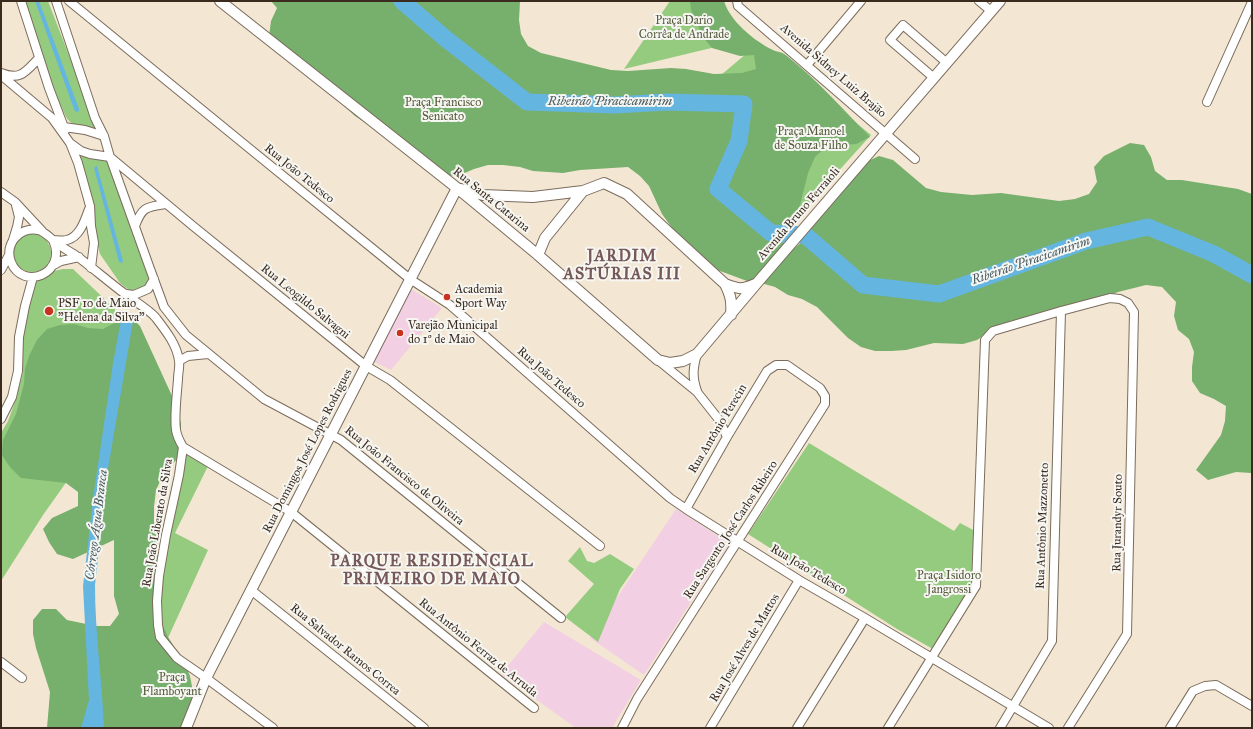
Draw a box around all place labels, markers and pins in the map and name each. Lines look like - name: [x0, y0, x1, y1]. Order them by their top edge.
- place label: Academia Sport Way: [455, 283, 507, 311]
- marker: Academia Sport Way: [442, 292, 452, 302]
- place label: PSF 1o de Maio "Helena da Silva": [58, 297, 145, 325]
- marker: PSF 1o de Maio "Helena da Silva": [43, 305, 55, 317]
- place label: Varejão Municipal do 1º de Maio: [408, 319, 498, 347]
- marker: Varejão Municipal do 1º de Maio: [395, 328, 405, 338]

